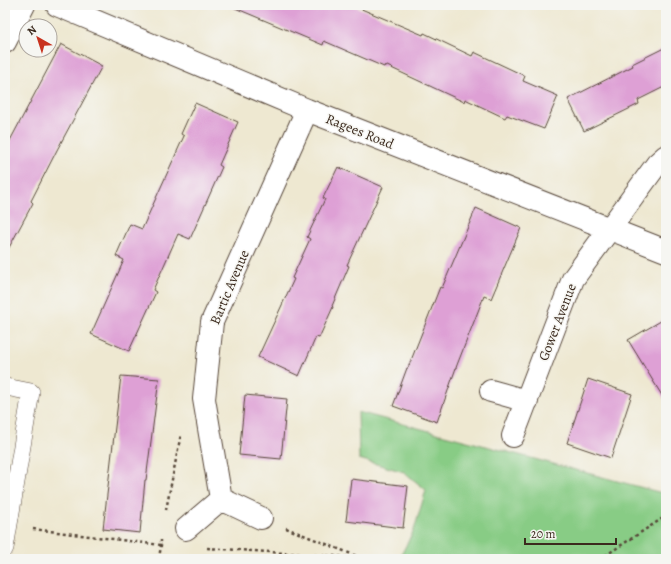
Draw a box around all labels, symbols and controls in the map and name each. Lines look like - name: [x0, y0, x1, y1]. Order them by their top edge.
- north arrow: [18, 18, 58, 58]
- text: N: [24, 22, 40, 39]
- street label: Ragees Road: [323, 109, 397, 154]
- street label: Bartic Avenue: [205, 247, 254, 327]
- street label: Gower Avenue: [534, 281, 581, 364]
- scale bar: [525, 520, 616, 546]
- text: 20 m: [531, 526, 555, 542]

